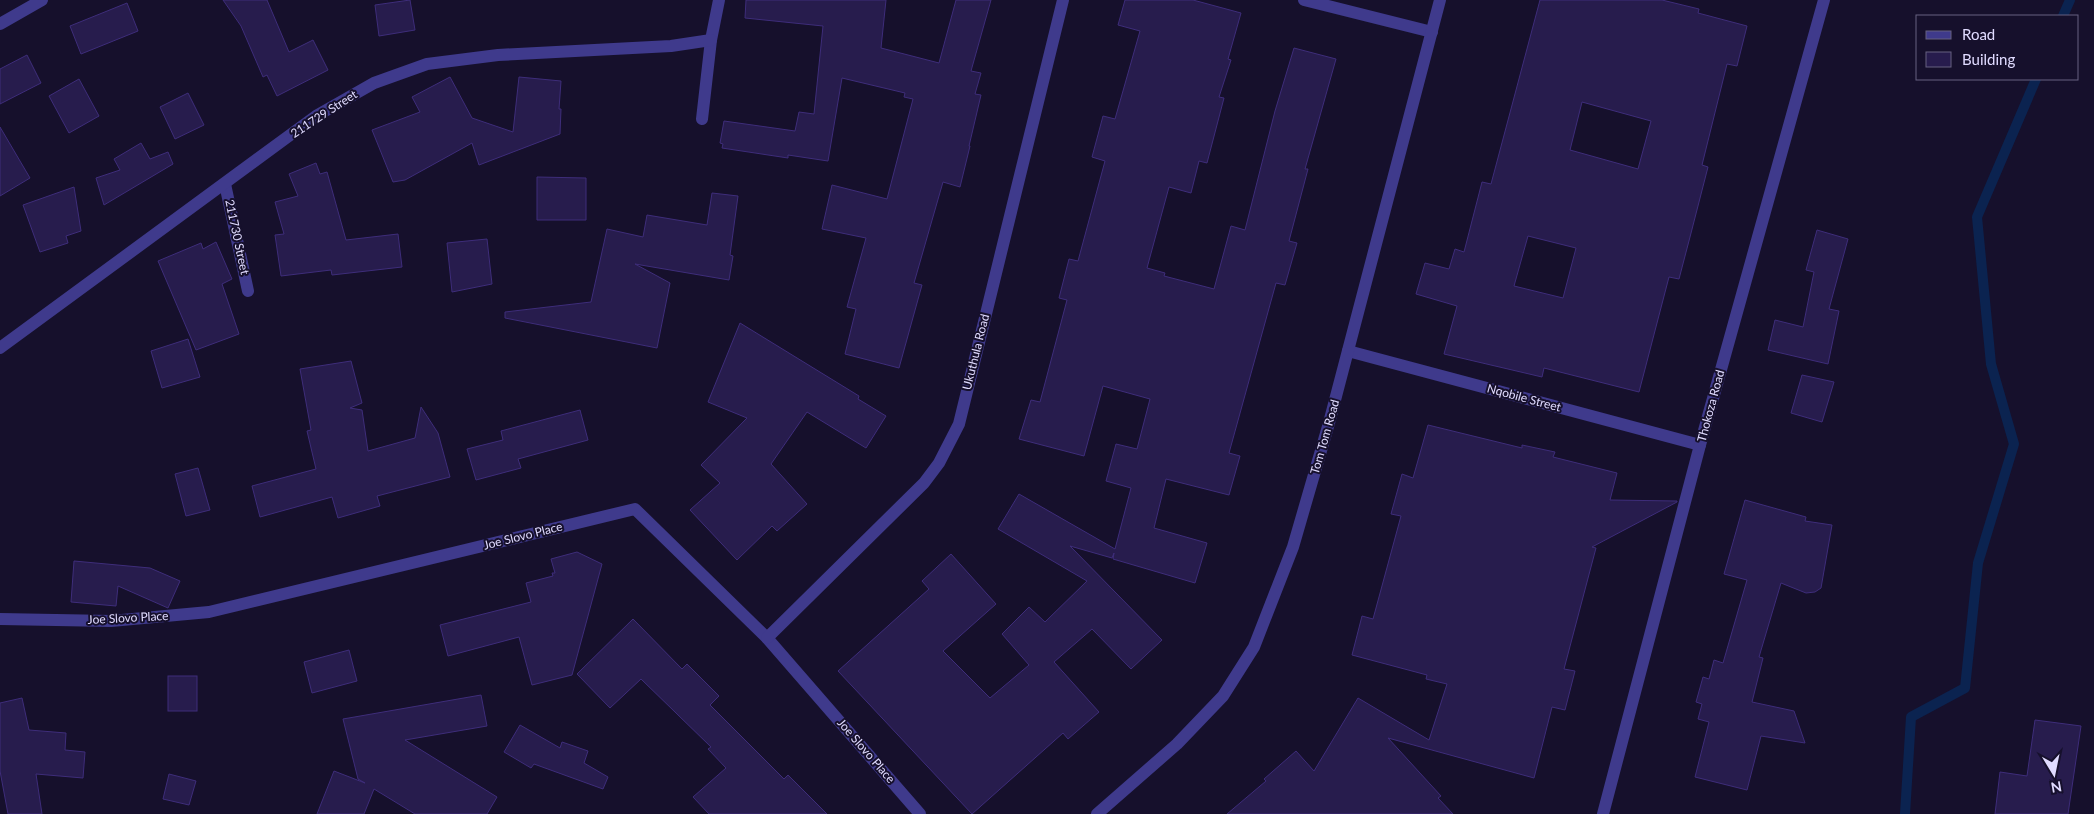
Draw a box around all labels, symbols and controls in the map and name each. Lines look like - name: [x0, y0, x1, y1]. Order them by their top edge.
- legend: [1916, 15, 2079, 80]
- text: Road: [1962, 25, 1995, 43]
- text: Building: [1962, 50, 2015, 68]
- street label: 211729 Street: [288, 86, 360, 141]
- street label: 211730 Street: [222, 198, 253, 277]
- street label: Ukuthula Road: [959, 312, 992, 391]
- street label: Thokoza Road: [1694, 368, 1727, 444]
- street label: Nqobile Street: [1486, 380, 1563, 415]
- street label: Tom Tom Road: [1307, 398, 1342, 476]
- street label: Joe Slovo Place: [482, 518, 564, 553]
- street label: Joe Slovo Place: [87, 608, 169, 627]
- street label: Joe Slovo Place: [834, 715, 899, 786]
- north arrow: [2029, 749, 2079, 799]
- text: N: [2050, 778, 2063, 797]

